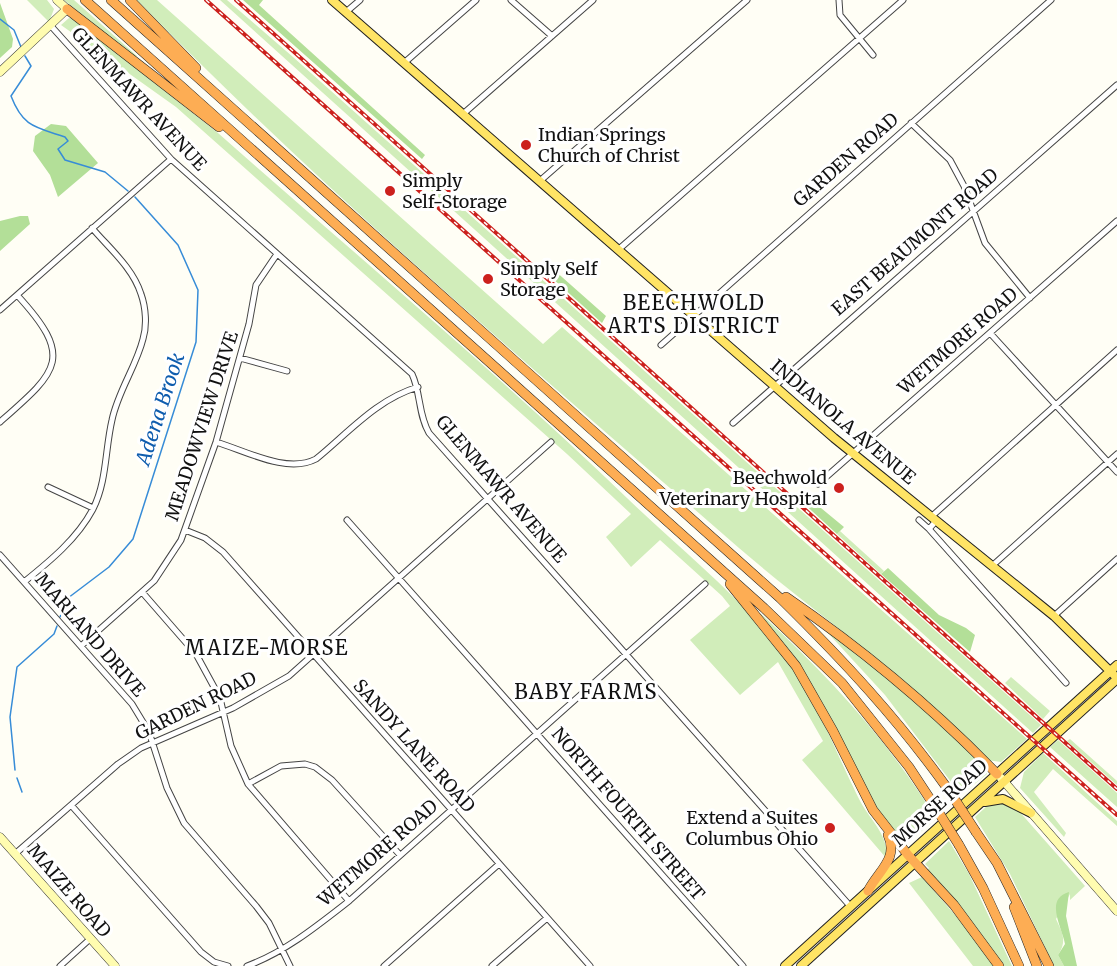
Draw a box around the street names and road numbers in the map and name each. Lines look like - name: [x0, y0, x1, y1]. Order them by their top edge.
- street label: GLENMAWR AVENUE: [67, 22, 212, 176]
- street label: GARDEN ROAD: [788, 108, 903, 212]
- street label: EAST BEAUMONT ROAD: [827, 163, 1003, 320]
- street label: WETMORE ROAD: [892, 282, 1022, 400]
- street label: MEADOWVIEW DRIVE: [160, 328, 243, 523]
- street label: INDIANOLA AVENUE: [766, 354, 921, 489]
- street label: GLENMAWR AVENUE: [431, 410, 572, 567]
- street label: MARLAND DRIVE: [31, 568, 151, 702]
- street label: GARDEN ROAD: [131, 666, 260, 745]
- street label: SANDY LANE ROAD: [348, 674, 480, 817]
- street label: NORTH FOURTH STREET: [547, 722, 710, 905]
- street label: MORSE ROAD: [887, 754, 992, 851]
- street label: WETMORE ROAD: [312, 794, 442, 912]
- street label: MAIZE ROAD: [23, 839, 116, 942]

